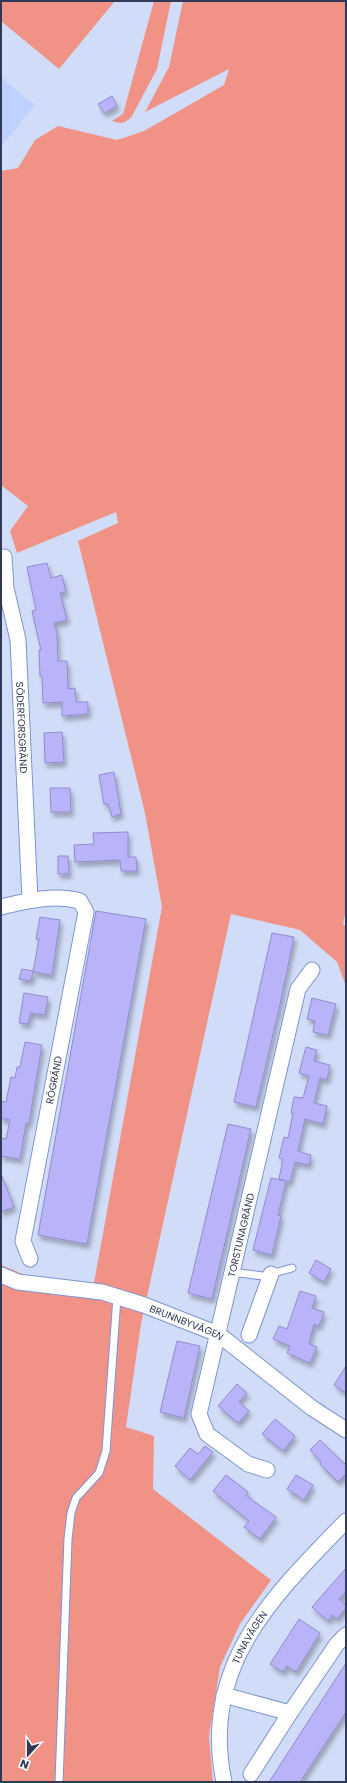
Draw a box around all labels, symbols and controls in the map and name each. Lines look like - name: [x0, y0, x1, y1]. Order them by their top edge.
- street label: SÖDERFORSGRÄND: [12, 681, 32, 774]
- street label: RÖGRÄND: [42, 1055, 66, 1105]
- street label: TORSTUNAGRÄND: [224, 1192, 258, 1279]
- street label: BRUNNBYVÄGEN: [148, 1301, 227, 1343]
- street label: TUNAVÄGEN: [228, 1607, 271, 1666]
- north arrow: [8, 1735, 48, 1775]
- text: N: [18, 1755, 31, 1773]

